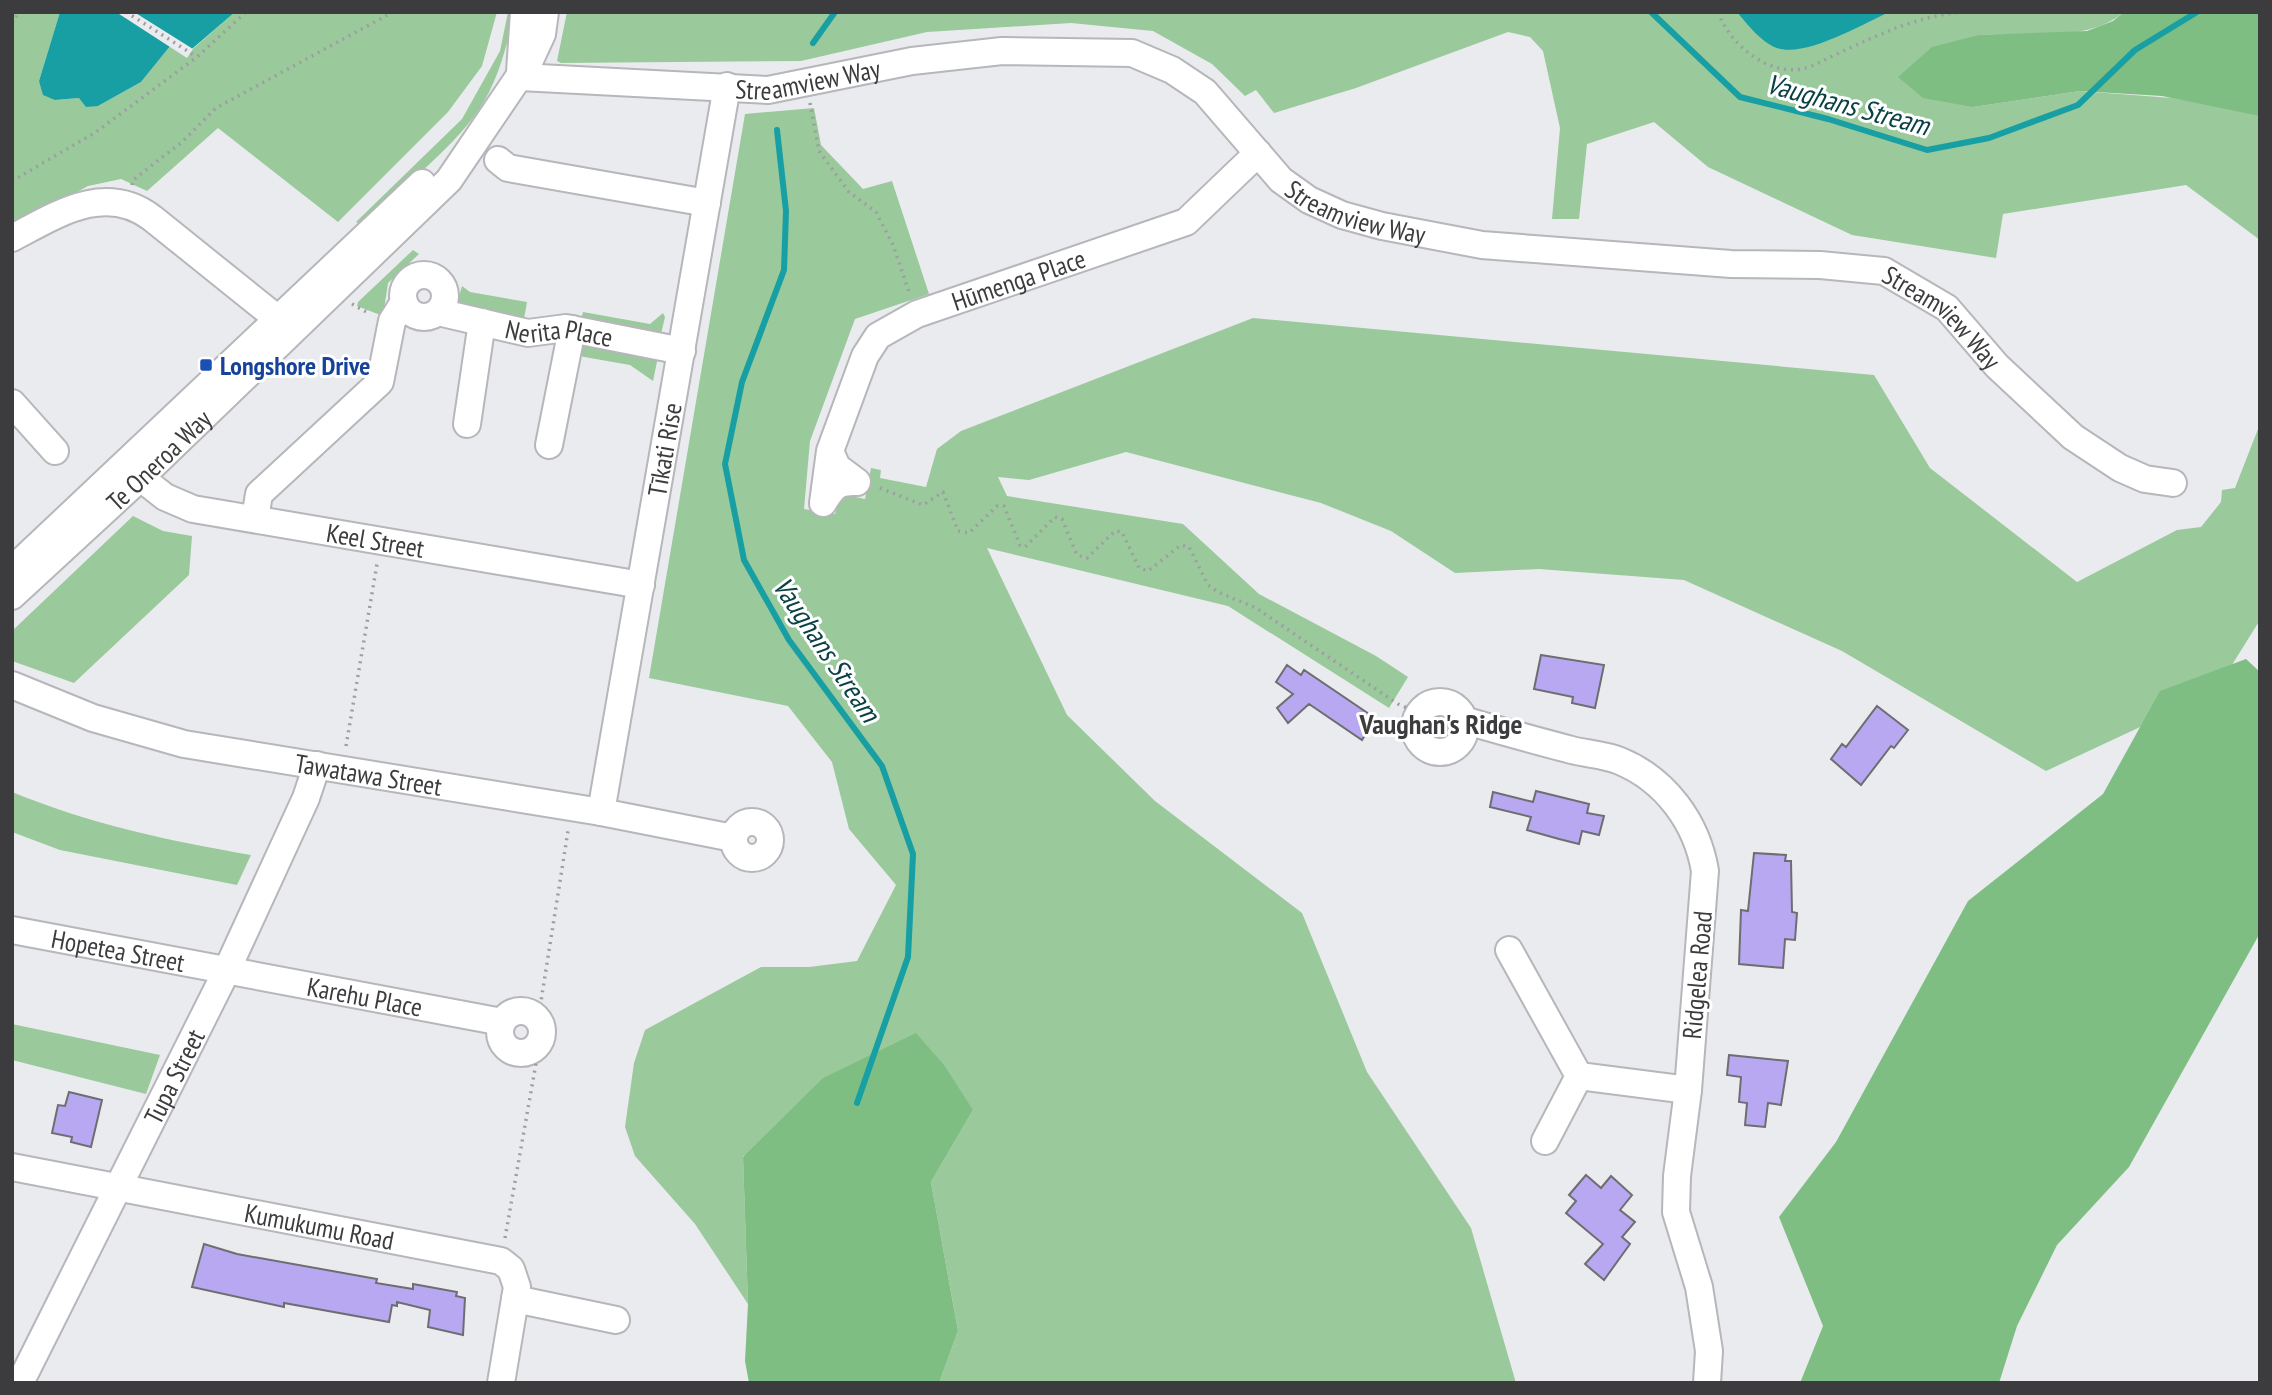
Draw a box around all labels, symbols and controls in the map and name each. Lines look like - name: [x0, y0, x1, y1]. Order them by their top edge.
- street label: Streamview Way: [735, 51, 883, 107]
- water label: Vaughans Stream: [1763, 65, 1935, 144]
- street label: Streamview Way: [1279, 172, 1428, 250]
- street label: Hūmenga Place: [947, 241, 1090, 318]
- street label: Streamview Way: [1877, 258, 2009, 376]
- street label: Nerita Place: [502, 312, 616, 353]
- place label: Longshore Drive: [220, 349, 370, 382]
- marker: Longshore Drive: [198, 357, 214, 373]
- street label: Tīkati Rise: [640, 400, 688, 499]
- street label: Te Oneroa Way: [99, 402, 218, 517]
- street label: Keel Street: [324, 515, 427, 564]
- water label: Vaughans Stream: [765, 570, 890, 730]
- district label: Vaughan's Ridge: [1358, 705, 1523, 742]
- street label: Tawatawa Street: [293, 746, 444, 802]
- street label: Ridgelea Road: [1675, 910, 1719, 1040]
- street label: Hopetea Street: [49, 921, 187, 979]
- street label: Karehu Place: [304, 969, 425, 1023]
- street label: Tupa Street: [136, 1023, 211, 1129]
- street label: Kumukumu Road: [242, 1196, 397, 1257]

